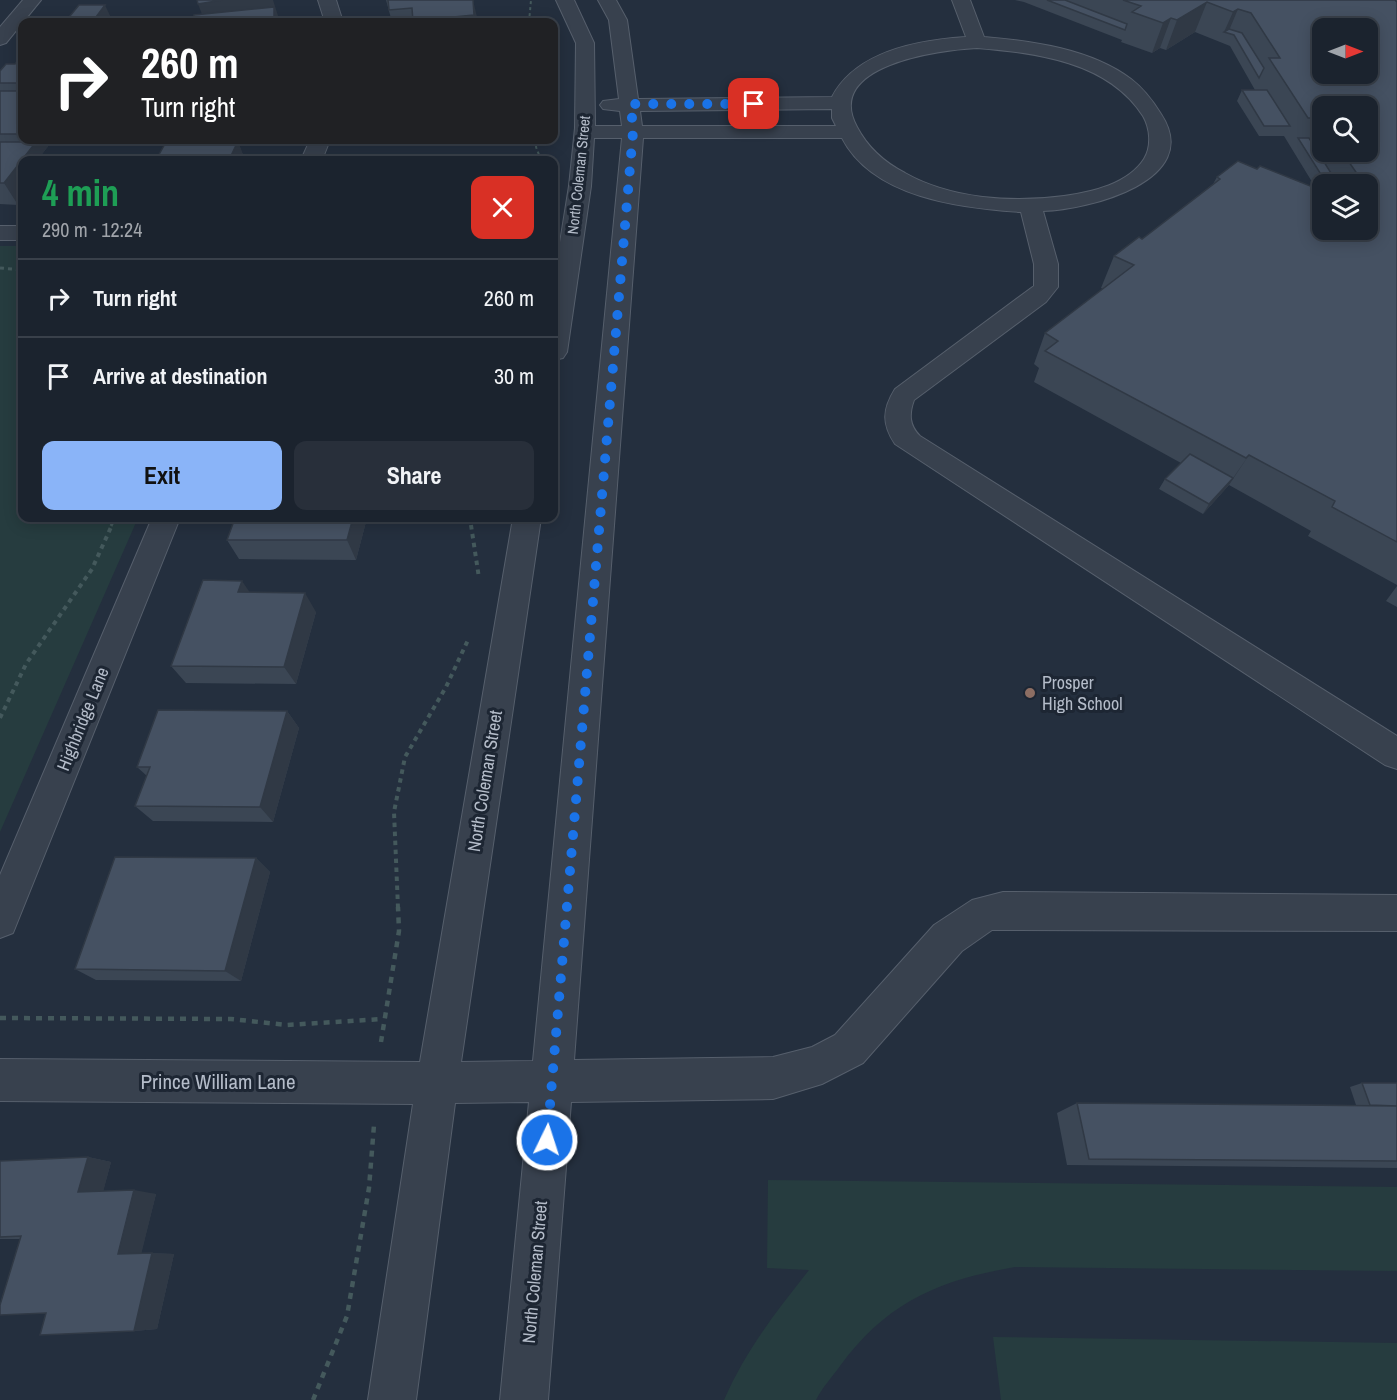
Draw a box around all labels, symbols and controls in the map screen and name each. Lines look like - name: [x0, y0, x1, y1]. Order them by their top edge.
- north arrow: [1312, 18, 1378, 84]
- map controls: [1312, 18, 1378, 240]
- text: 260 m: [141, 35, 239, 91]
- icon: right: [42, 42, 120, 120]
- pin: [728, 78, 779, 129]
- icon: arrive: [737, 87, 770, 120]
- text: Turn right: [141, 89, 235, 125]
- button: search: [1312, 96, 1378, 162]
- street label: North Coleman Street: [562, 114, 595, 235]
- text: 4 min: [42, 169, 119, 217]
- button: layers: [1312, 174, 1378, 240]
- button: close: [471, 176, 534, 239]
- text: 290 m · 12:24: [42, 216, 142, 243]
- icon: right: [42, 282, 75, 315]
- text: Turn right: [93, 283, 177, 313]
- text: 260 m: [484, 283, 534, 313]
- icon: arrive: [42, 360, 75, 393]
- text: Arrive at destination: [93, 361, 267, 391]
- text: 30 m: [494, 361, 534, 391]
- button: Exit: [42, 441, 282, 510]
- button: Share: [294, 441, 534, 510]
- street label: Highbridge Lane: [50, 663, 115, 774]
- place label: Prosper High School: [1042, 670, 1122, 716]
- marker: Prosper High School: [1023, 686, 1037, 700]
- street label: North Coleman Street: [461, 708, 508, 853]
- street label: Prince William Lane: [140, 1067, 296, 1096]
- position arrow: [515, 1108, 579, 1172]
- street label: North Coleman Street: [516, 1200, 553, 1344]

